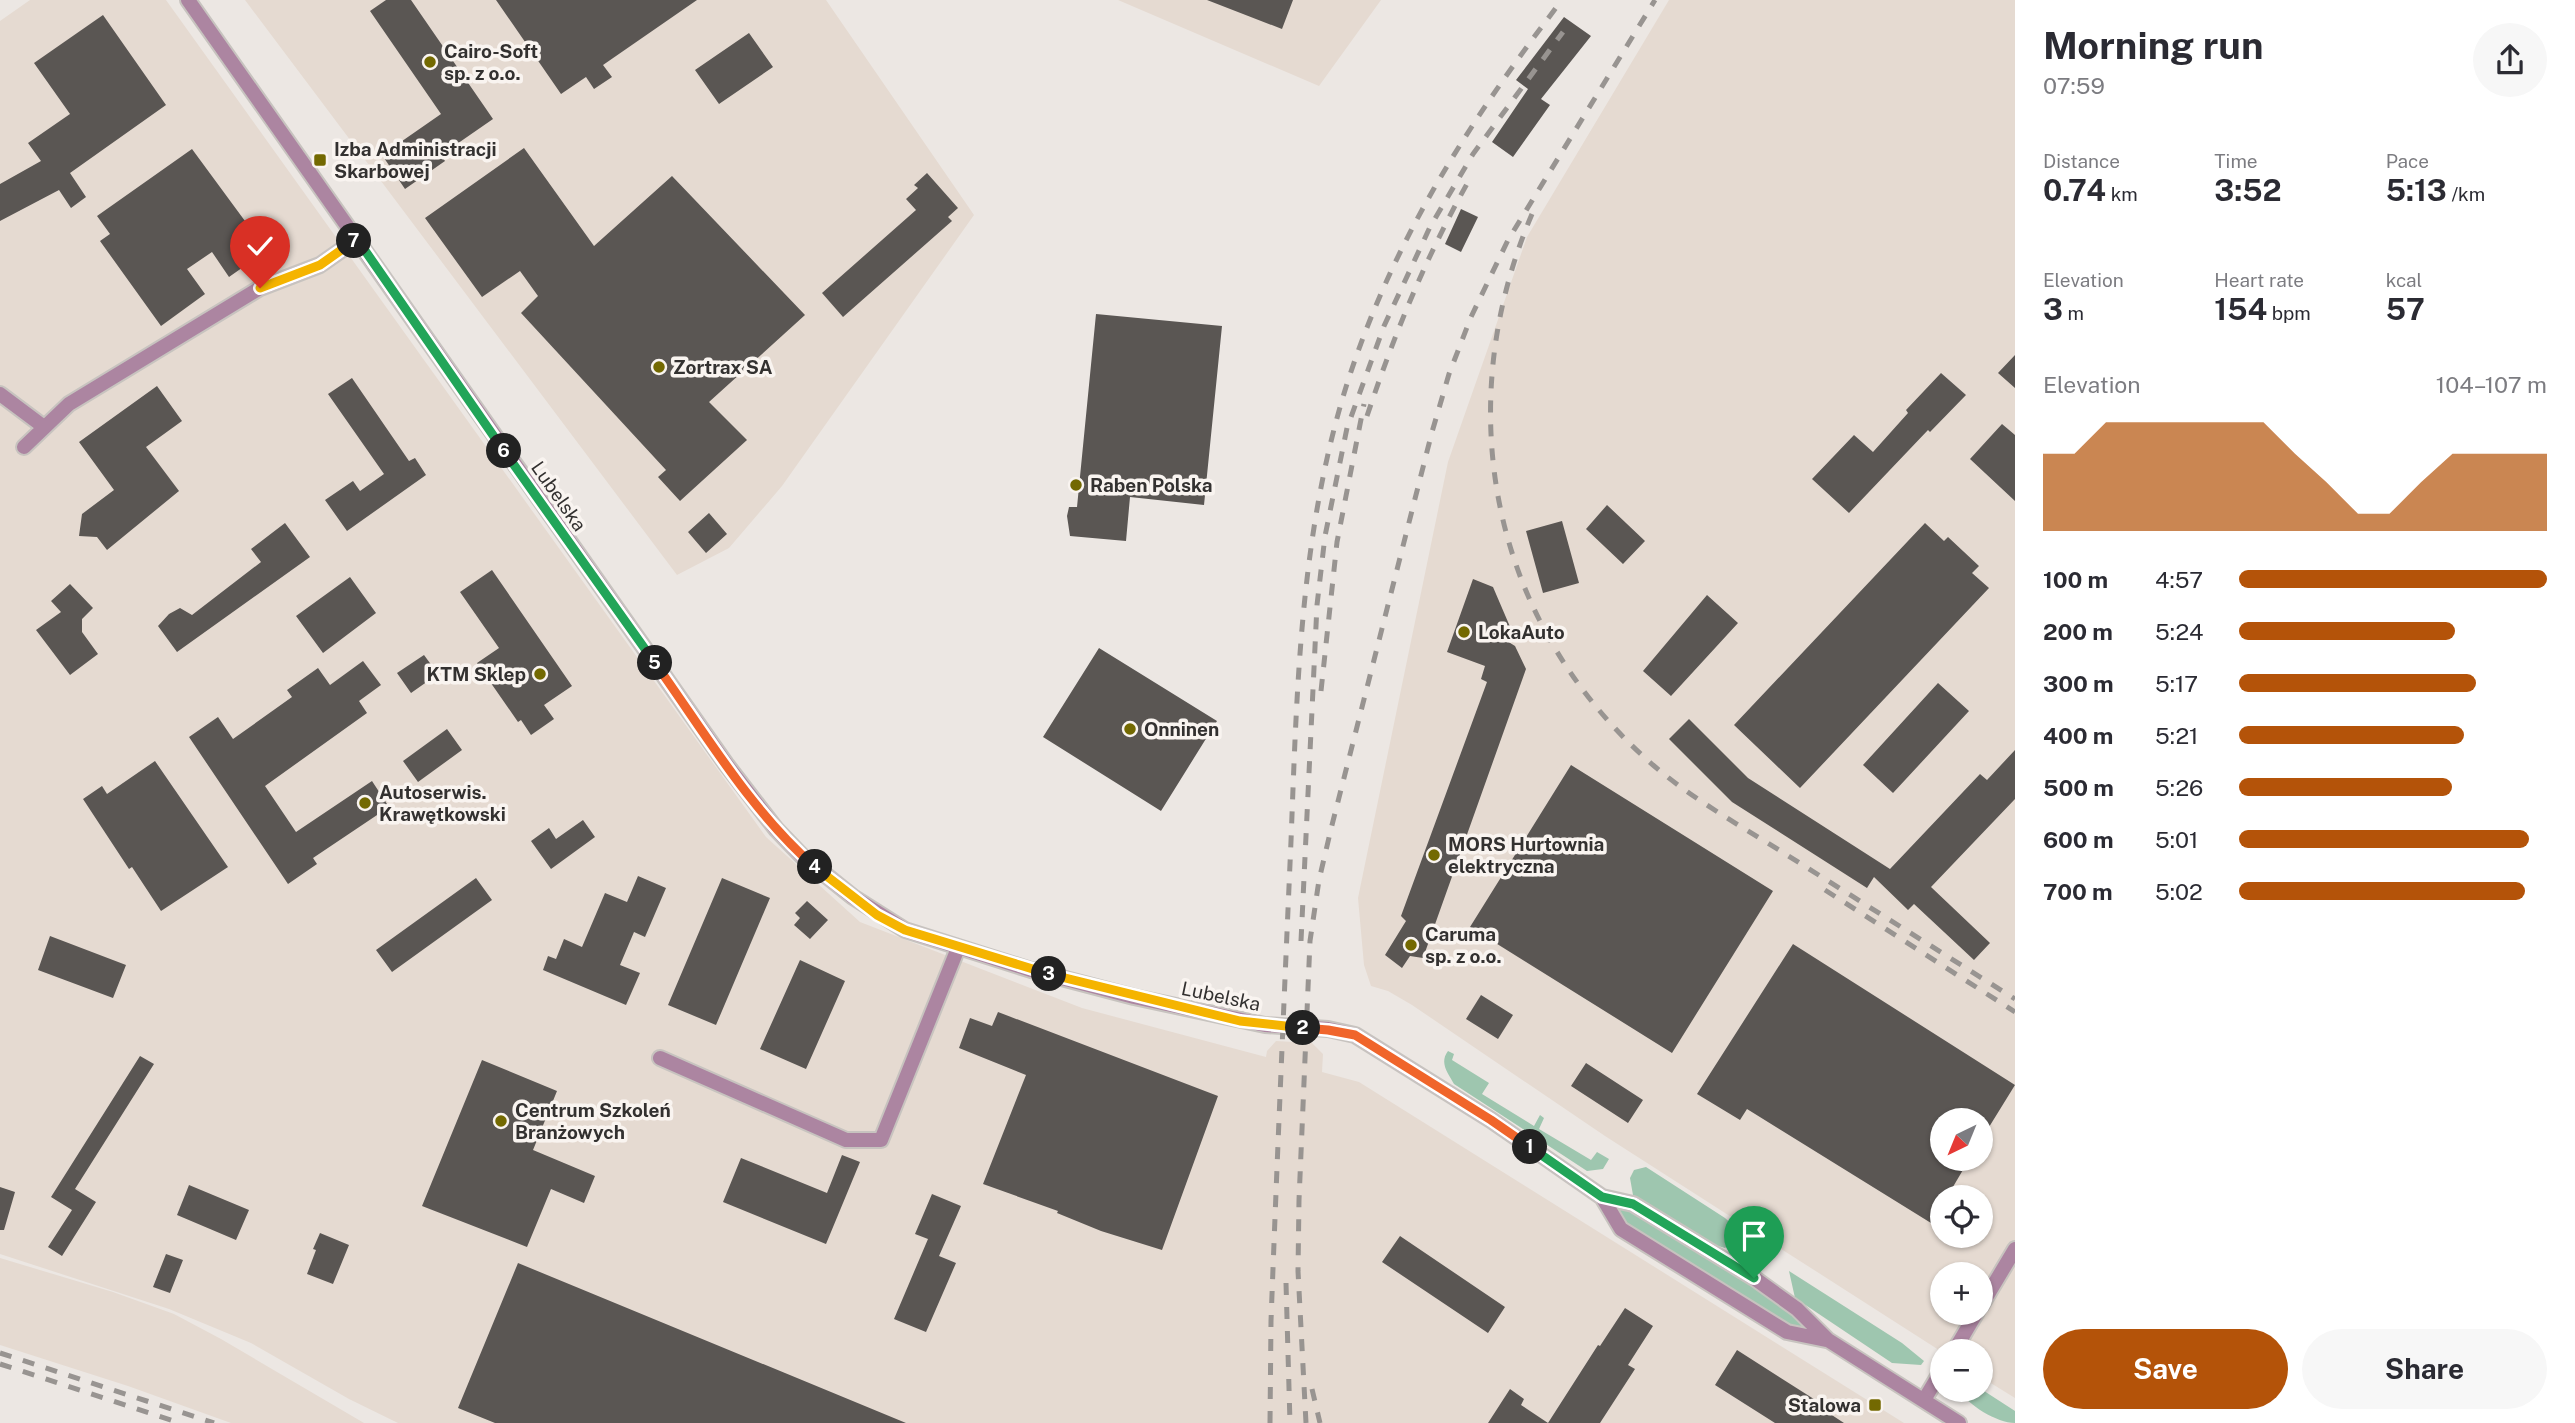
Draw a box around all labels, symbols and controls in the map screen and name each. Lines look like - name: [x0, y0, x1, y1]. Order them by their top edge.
- text: Morning run: [2043, 23, 2264, 68]
- button: share: [2473, 23, 2547, 97]
- place label: Cairo-Soft sp. z o.o.: [444, 40, 538, 84]
- marker: Cairo-Soft sp. z o.o.: [422, 54, 438, 70]
- text: 07:59: [2043, 72, 2105, 99]
- place label: Izba Administracji Skarbowej: [334, 138, 497, 182]
- text: Distance: [2043, 150, 2120, 172]
- text: Time: [2214, 150, 2258, 172]
- text: Pace: [2386, 150, 2429, 172]
- marker: Izba Administracji Skarbowej: [312, 152, 328, 168]
- text: 0.74: [2043, 172, 2106, 208]
- text: 3:52: [2214, 172, 2282, 208]
- text: 5:13: [2386, 172, 2447, 208]
- text: km: [2106, 183, 2138, 205]
- text: /km: [2447, 183, 2485, 205]
- pin: [230, 216, 290, 288]
- pin: 7: [336, 224, 372, 258]
- icon: check: [241, 227, 279, 265]
- text: 7: [348, 229, 359, 251]
- text: Elevation: [2043, 269, 2124, 291]
- text: Heart rate: [2214, 269, 2304, 291]
- text: kcal: [2386, 269, 2422, 291]
- text: 3: [2043, 291, 2063, 327]
- text: 154: [2214, 291, 2267, 327]
- text: 57: [2386, 291, 2425, 327]
- text: m: [2063, 302, 2084, 324]
- text: bpm: [2267, 302, 2311, 324]
- place label: Zortrax SA: [673, 356, 773, 378]
- marker: Zortrax SA: [651, 359, 667, 375]
- text: Elevation: [2043, 371, 2141, 398]
- text: 104–107 m: [2436, 371, 2547, 398]
- pin: 6: [486, 434, 522, 468]
- text: 6: [497, 439, 510, 461]
- street label: Lubelska: [527, 457, 591, 535]
- place label: Raben Polska: [1090, 474, 1212, 496]
- marker: Raben Polska: [1068, 477, 1084, 493]
- text: 100 m: [2043, 566, 2108, 593]
- text: 4:57: [2155, 566, 2203, 593]
- text: 200 m: [2043, 618, 2113, 645]
- text: 5:24: [2155, 618, 2204, 645]
- place label: LokaAuto: [1478, 621, 1565, 643]
- marker: LokaAuto: [1456, 624, 1472, 640]
- pin: 5: [638, 646, 672, 680]
- text: 5: [648, 651, 661, 673]
- place label: KTM Sklep: [427, 663, 526, 685]
- marker: KTM Sklep: [532, 666, 548, 682]
- text: 300 m: [2043, 670, 2114, 697]
- text: 5:17: [2155, 670, 2198, 697]
- place label: Onninen: [1144, 718, 1219, 740]
- marker: Onninen: [1122, 721, 1138, 737]
- text: 400 m: [2043, 722, 2113, 749]
- text: 5:21: [2155, 722, 2198, 749]
- text: 500 m: [2043, 774, 2114, 801]
- text: 5:26: [2155, 774, 2203, 801]
- place label: Autoserwis. Krawętkowski: [379, 781, 506, 825]
- marker: Autoserwis. Krawętkowski: [357, 795, 373, 811]
- text: 600 m: [2043, 826, 2113, 853]
- text: 5:01: [2155, 826, 2198, 853]
- place label: MORS Hurtownia elektryczna: [1448, 833, 1604, 877]
- marker: MORS Hurtownia elektryczna: [1426, 847, 1442, 863]
- pin: 4: [798, 850, 832, 884]
- text: 4: [808, 855, 821, 877]
- text: 700 m: [2043, 878, 2113, 905]
- text: 5:02: [2155, 878, 2203, 905]
- place label: Caruma sp. z o.o.: [1425, 923, 1502, 967]
- marker: Caruma sp. z o.o.: [1403, 937, 1419, 953]
- pin: 3: [1032, 956, 1066, 992]
- text: 3: [1042, 962, 1055, 984]
- street label: Lubelska: [1179, 977, 1263, 1015]
- pin: 2: [1286, 1010, 1320, 1046]
- text: 2: [1296, 1016, 1309, 1038]
- place label: Centrum Szkoleń Branżowych: [515, 1099, 671, 1143]
- north arrow: [1930, 1108, 1993, 1171]
- map controls: [1930, 1108, 1993, 1402]
- marker: Centrum Szkoleń Branżowych: [493, 1113, 509, 1129]
- pin: 1: [1512, 1130, 1548, 1164]
- text: 1: [1525, 1135, 1534, 1157]
- button: locate: [1930, 1185, 1993, 1248]
- pin: [1724, 1206, 1784, 1278]
- icon: arrive: [1735, 1217, 1773, 1255]
- button: +: [1930, 1262, 1993, 1325]
- button: Save: [2043, 1329, 2288, 1409]
- button: Share: [2302, 1329, 2547, 1409]
- button: −: [1930, 1339, 1993, 1402]
- place label: Stalowa: [1788, 1394, 1861, 1416]
- marker: Stalowa: [1867, 1397, 1883, 1413]

